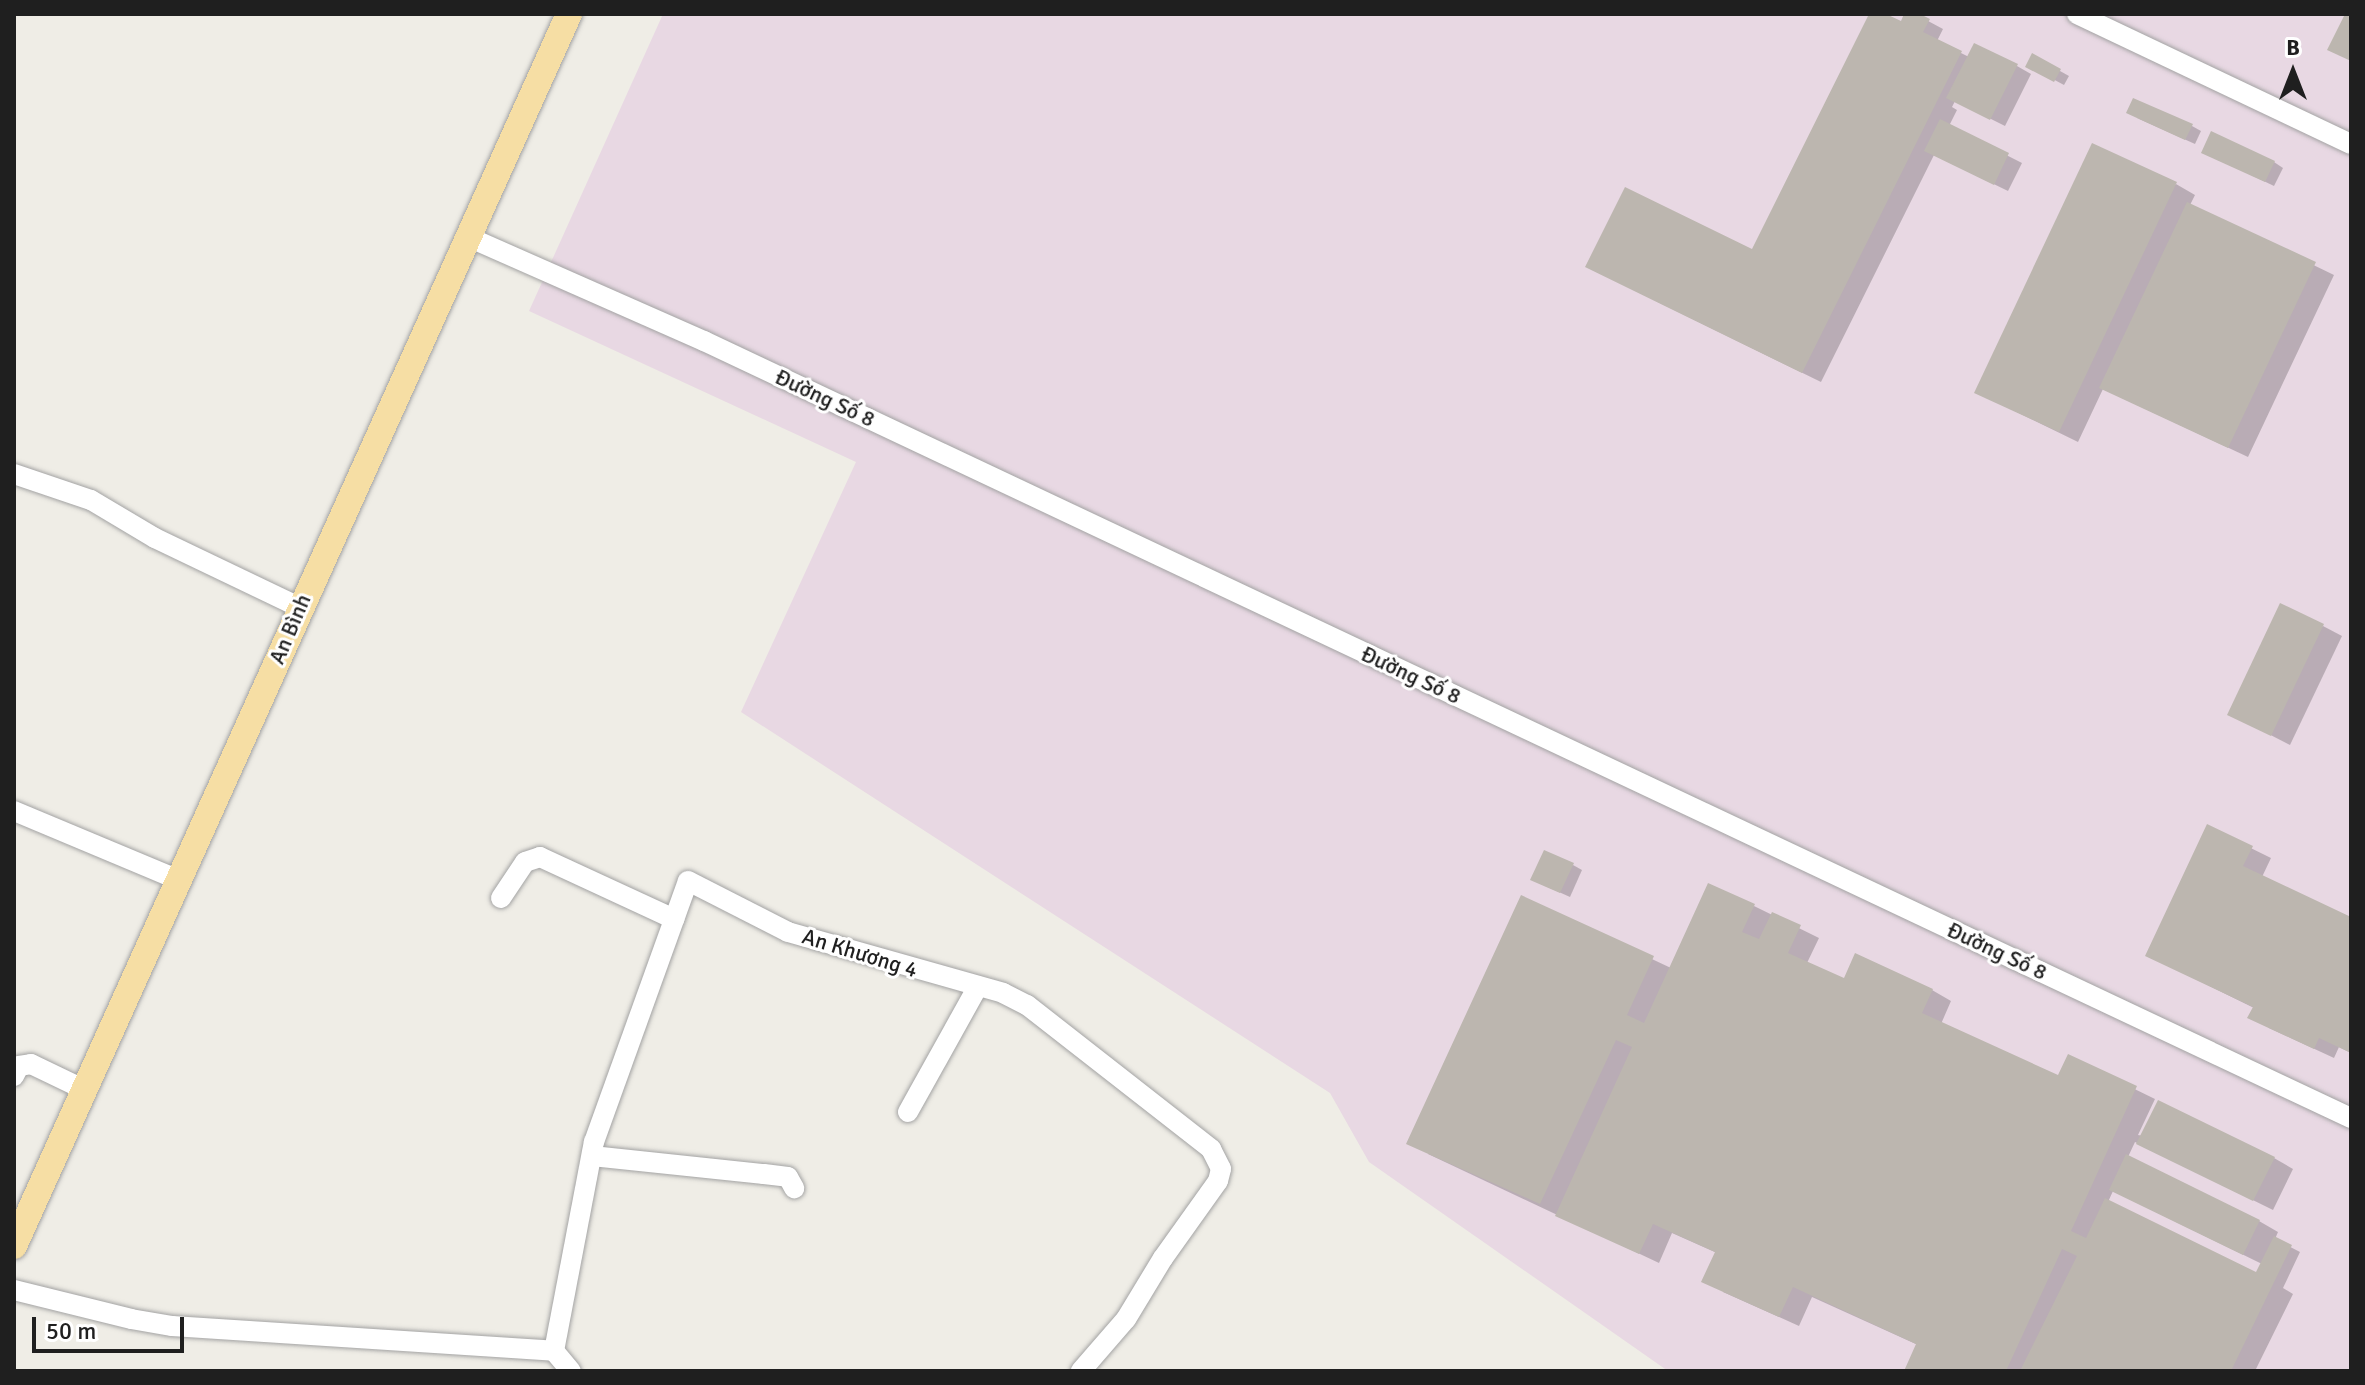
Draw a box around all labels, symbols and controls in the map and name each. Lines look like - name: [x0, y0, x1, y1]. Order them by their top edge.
- north arrow: [2253, 32, 2333, 112]
- text: B: [2286, 34, 2300, 61]
- street label: Đường Số 8: [771, 363, 879, 433]
- street label: An Bình: [263, 590, 317, 668]
- street label: Đường Số 8: [1357, 640, 1465, 710]
- street label: Đường Số 8: [1943, 916, 2051, 986]
- street label: An Khương 4: [799, 923, 921, 983]
- scale bar: [36, 1301, 188, 1351]
- text: 50 m: [46, 1316, 96, 1346]

